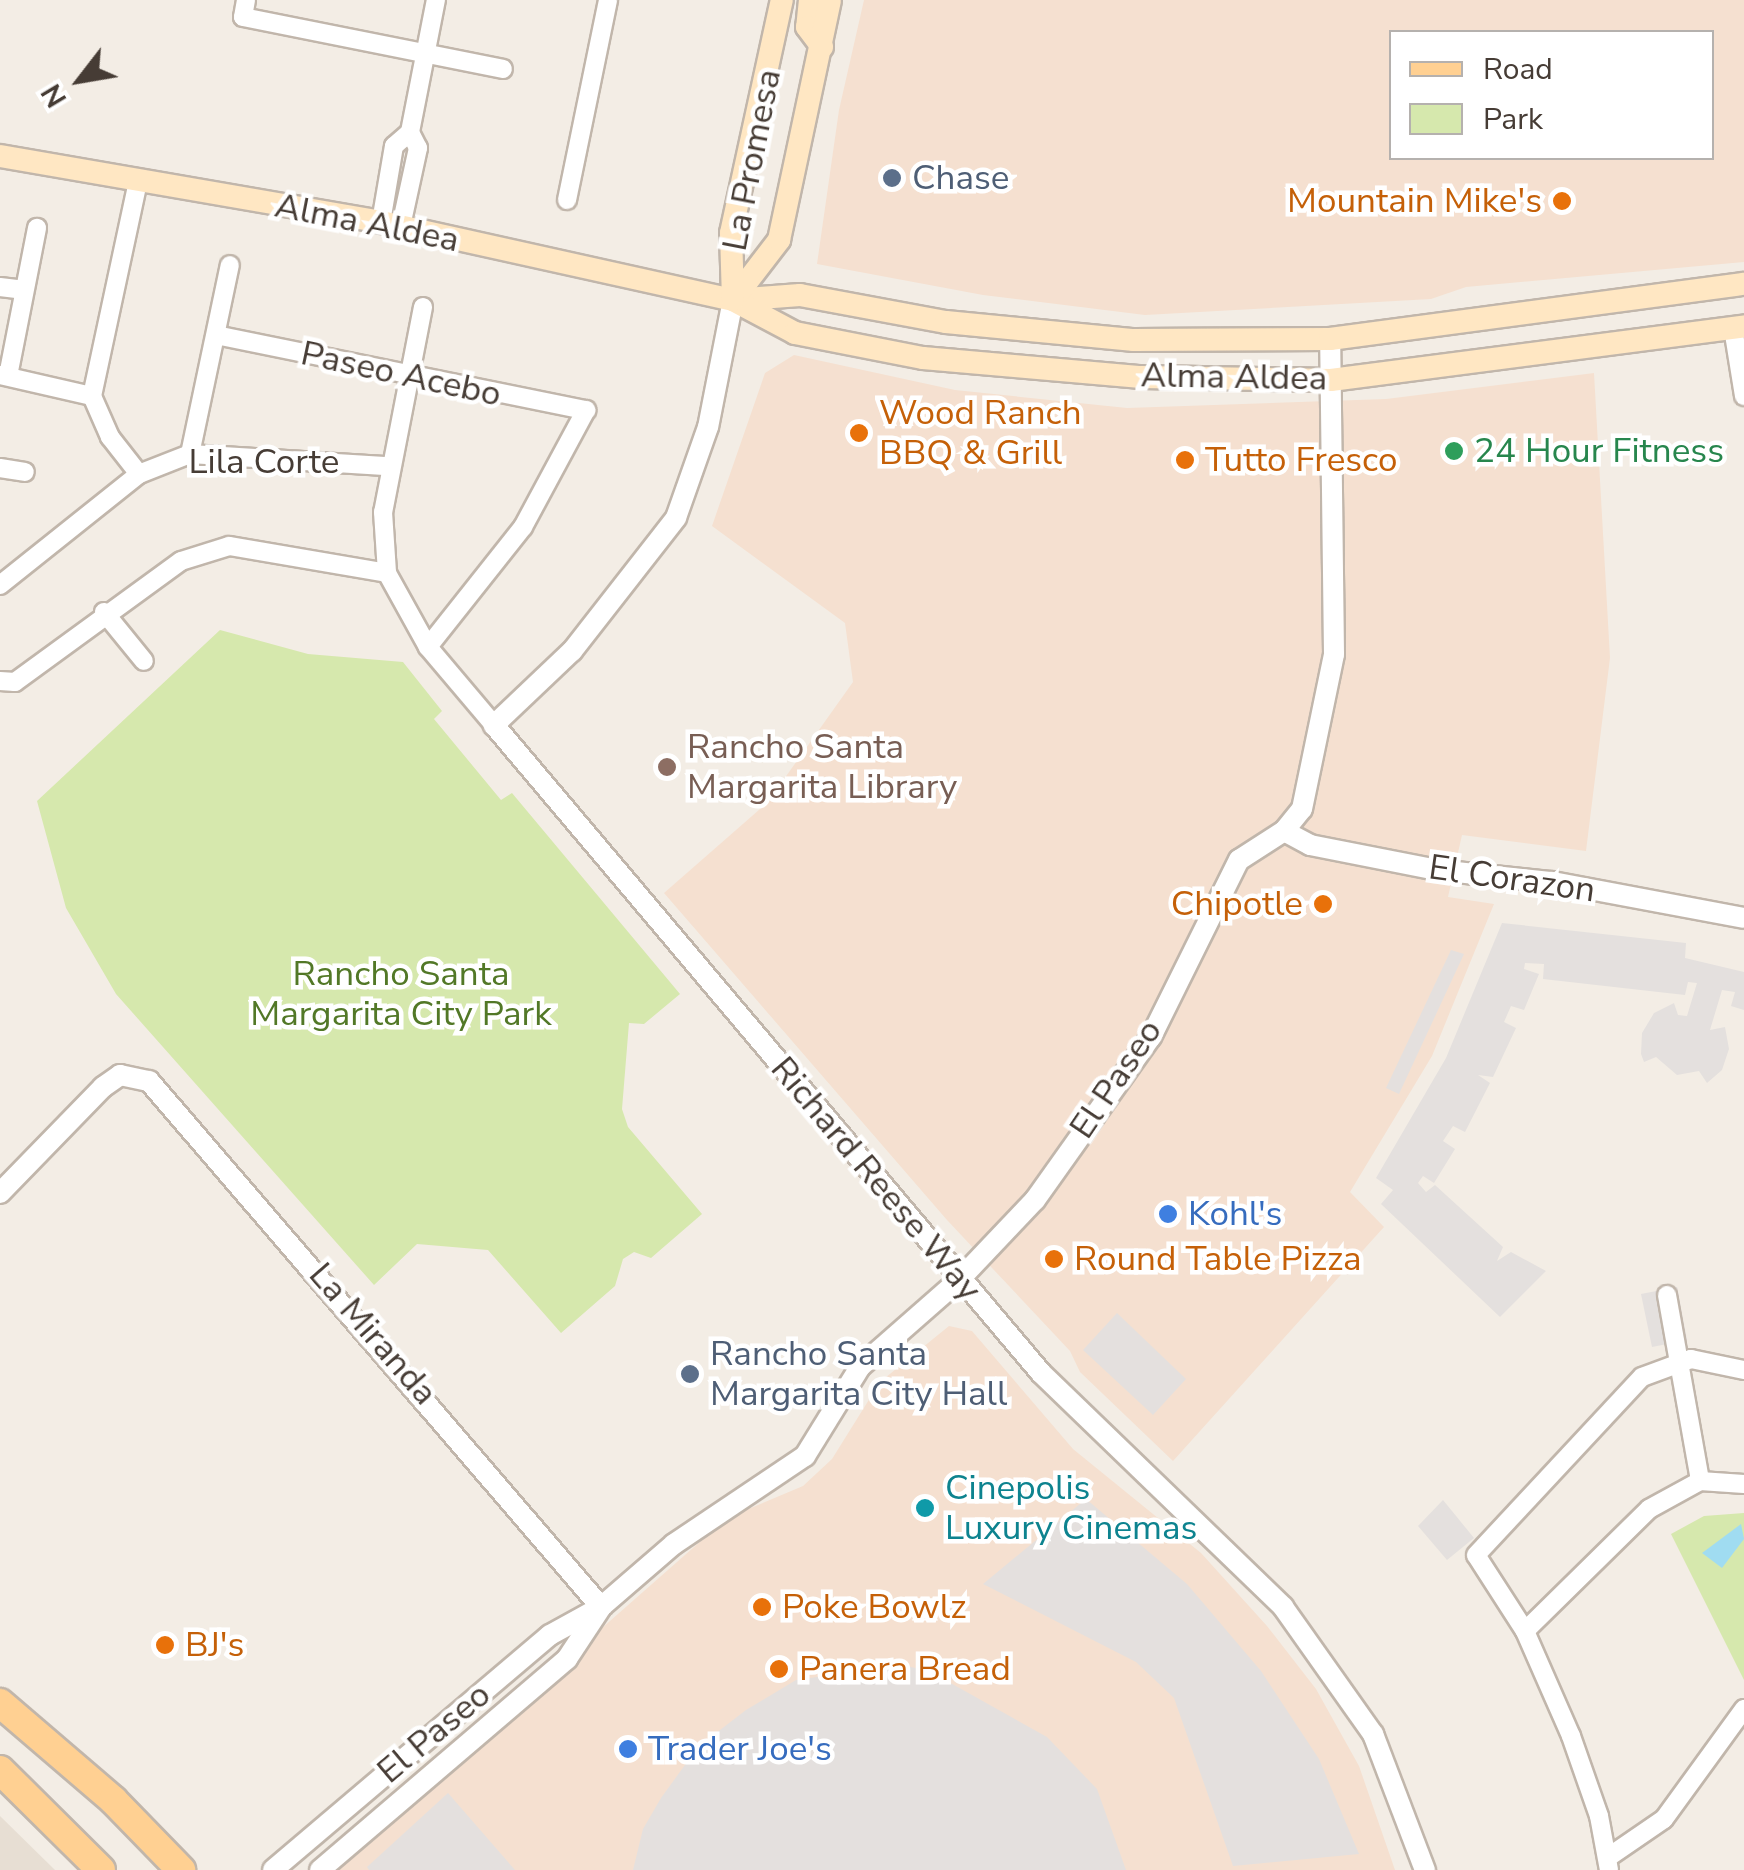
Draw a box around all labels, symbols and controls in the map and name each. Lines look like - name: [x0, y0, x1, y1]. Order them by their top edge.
- north arrow: [30, 30, 130, 130]
- legend: [1389, 30, 1714, 160]
- text: Road: [1483, 49, 1553, 90]
- street label: La Promesa: [714, 66, 790, 254]
- text: N: [33, 77, 76, 114]
- text: Park: [1483, 99, 1543, 140]
- place label: Chase: [912, 157, 1009, 199]
- marker: Chase: [881, 167, 903, 189]
- place label: Mountain Mike's: [1287, 180, 1542, 222]
- street label: Alma Aldea: [271, 185, 463, 261]
- marker: Mountain Mike's: [1551, 190, 1573, 212]
- street label: Paseo Acebo: [297, 332, 505, 416]
- street label: Alma Aldea: [1140, 354, 1328, 400]
- place label: Wood Ranch BBQ & Grill: [879, 392, 1082, 474]
- marker: Wood Ranch BBQ & Grill: [848, 422, 870, 444]
- place label: 24 Hour Fitness: [1474, 430, 1724, 472]
- place label: Tutto Fresco: [1205, 439, 1397, 481]
- marker: 24 Hour Fitness: [1443, 440, 1465, 462]
- street label: Lila Corte: [189, 441, 339, 483]
- marker: Tutto Fresco: [1174, 449, 1196, 471]
- place label: Rancho Santa Margarita Library: [687, 726, 957, 808]
- marker: Rancho Santa Margarita Library: [656, 756, 678, 778]
- street label: El Corazon: [1426, 847, 1598, 911]
- place label: Chipotle: [1171, 883, 1303, 925]
- marker: Chipotle: [1312, 893, 1334, 915]
- park label: Rancho Santa Margarita City Park: [250, 953, 552, 1035]
- street label: El Paseo: [1061, 1011, 1171, 1147]
- street label: Richard Reese Way: [762, 1048, 990, 1310]
- place label: Kohl's: [1188, 1193, 1282, 1235]
- marker: Kohl's: [1157, 1203, 1179, 1225]
- place label: Round Table Pizza: [1074, 1238, 1362, 1280]
- marker: Round Table Pizza: [1043, 1248, 1065, 1270]
- street label: La Miranda: [300, 1254, 446, 1414]
- place label: Rancho Santa Margarita City Hall: [710, 1333, 1007, 1415]
- marker: Rancho Santa Margarita City Hall: [679, 1363, 701, 1385]
- place label: Cinepolis Luxury Cinemas: [945, 1467, 1197, 1549]
- marker: Cinepolis Luxury Cinemas: [914, 1497, 936, 1519]
- place label: Poke Bowlz: [782, 1586, 966, 1628]
- marker: Poke Bowlz: [751, 1596, 773, 1618]
- place label: BJ's: [185, 1624, 244, 1666]
- marker: BJ's: [154, 1634, 176, 1656]
- place label: Panera Bread: [799, 1648, 1011, 1690]
- marker: Panera Bread: [768, 1658, 790, 1680]
- street label: El Paseo: [369, 1674, 499, 1792]
- place label: Trader Joe's: [648, 1728, 832, 1770]
- marker: Trader Joe's: [617, 1738, 639, 1760]

